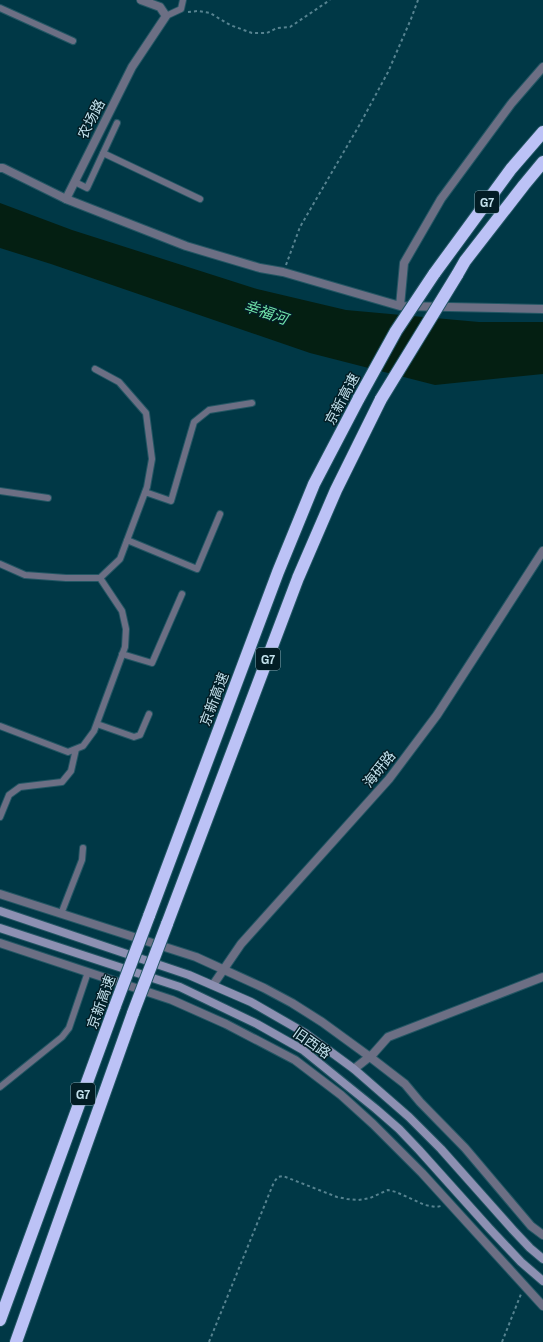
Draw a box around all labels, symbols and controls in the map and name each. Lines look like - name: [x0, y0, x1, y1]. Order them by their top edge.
- street label: 农场路: [73, 96, 109, 142]
- road number: G7: [475, 191, 499, 213]
- water label: 幸福河: [241, 295, 294, 330]
- street label: 京新高速: [321, 370, 363, 428]
- road number: G7: [256, 648, 280, 670]
- street label: 京新高速: [196, 670, 232, 728]
- street label: 海研路: [359, 747, 399, 791]
- street label: 京新高速: [83, 973, 119, 1031]
- street label: 旧西路: [290, 1024, 334, 1062]
- road number: G7: [71, 1083, 95, 1105]

